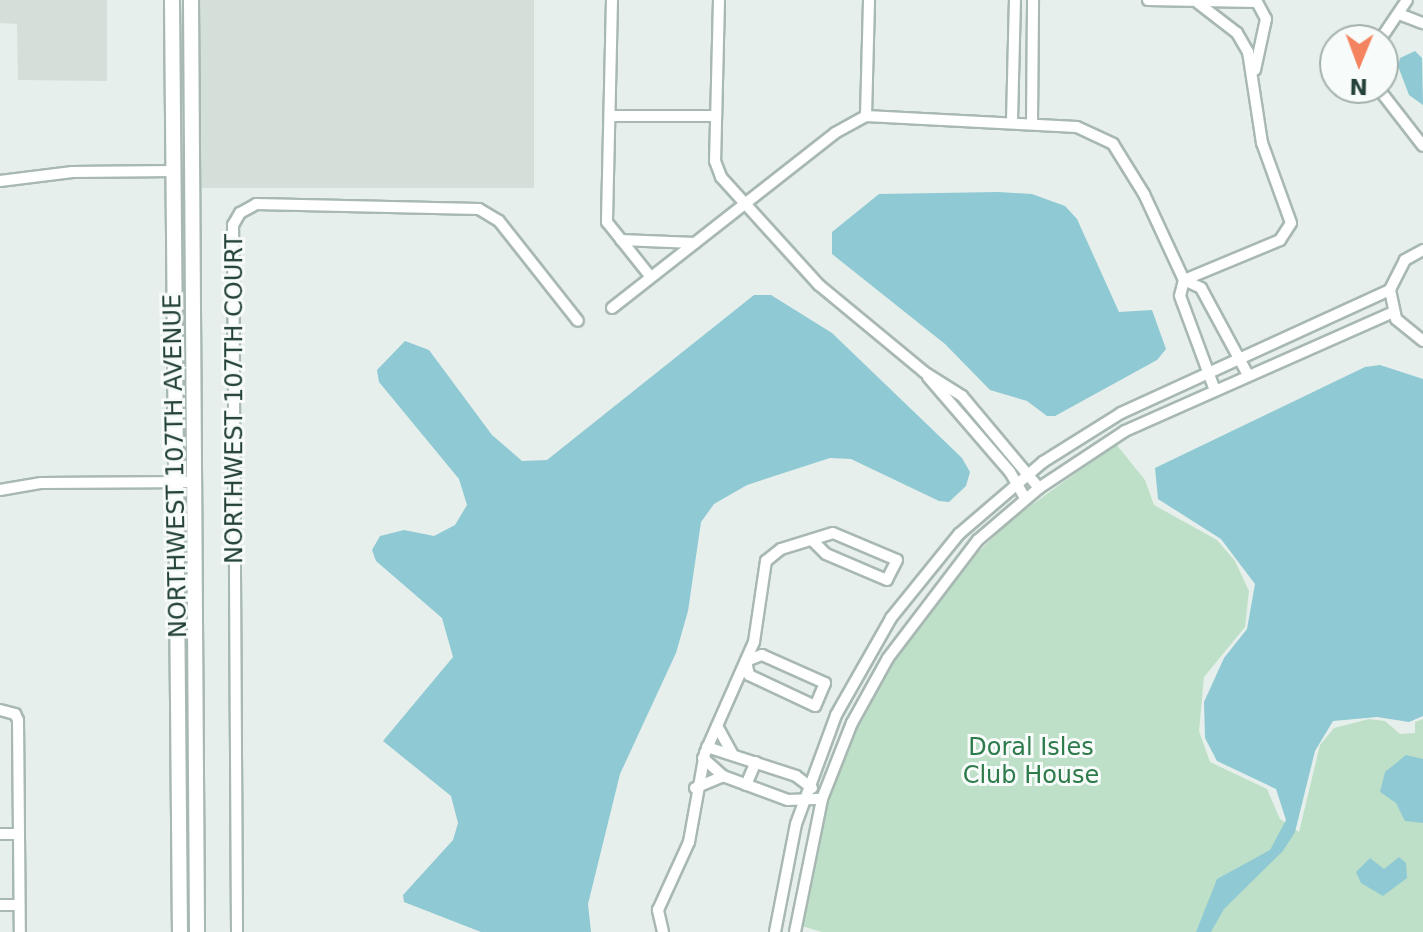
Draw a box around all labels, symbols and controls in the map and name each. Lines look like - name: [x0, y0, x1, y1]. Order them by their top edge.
- north arrow: [1319, 24, 1399, 104]
- text: N: [1349, 74, 1368, 99]
- street label: NORTHWEST 107TH COURT: [221, 234, 249, 564]
- street label: NORTHWEST 107TH AVENUE: [159, 294, 193, 638]
- park label: Doral Isles Club House: [963, 734, 1099, 790]

